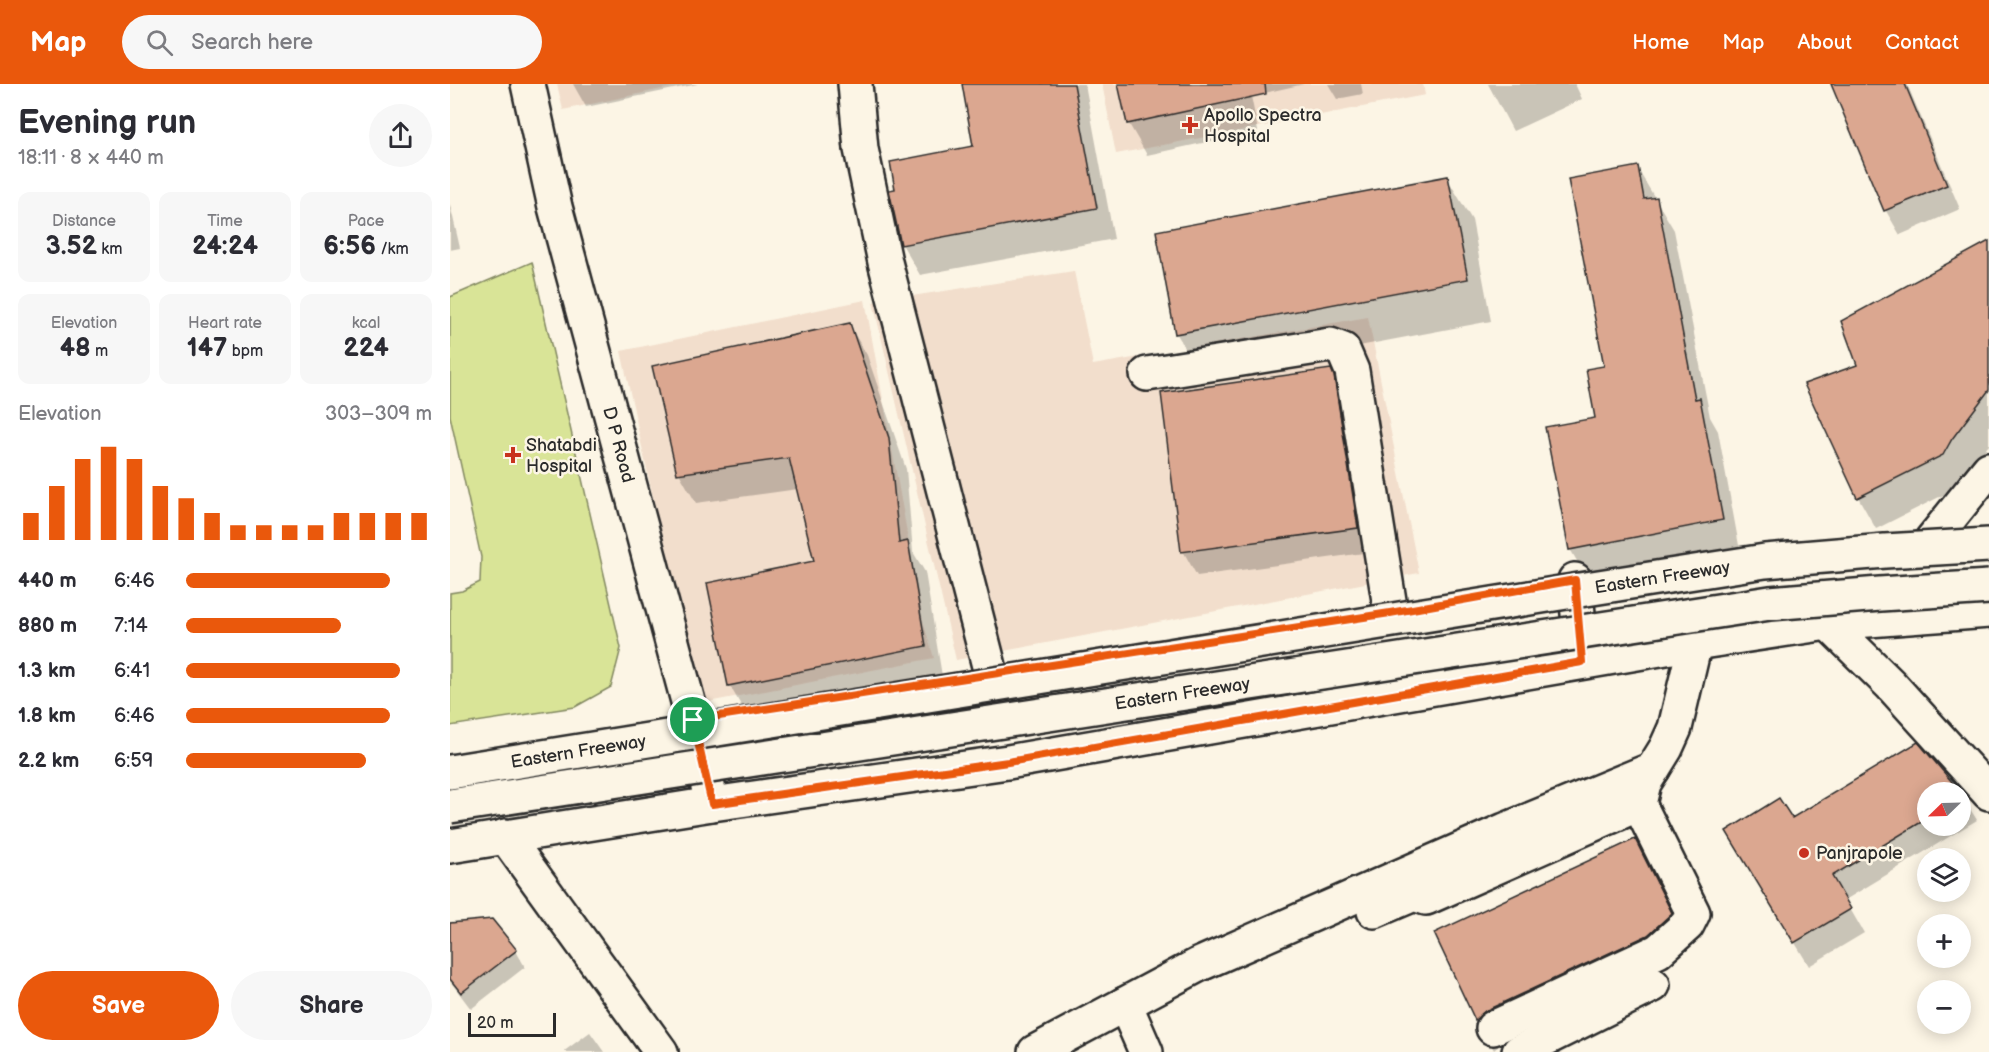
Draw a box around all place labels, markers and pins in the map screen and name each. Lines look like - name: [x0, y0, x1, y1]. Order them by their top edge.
- place label: Apollo Spectra Hospital: [1204, 105, 1322, 147]
- marker: Apollo Spectra Hospital: [1181, 116, 1199, 134]
- place label: Shatabdi Hospital: [526, 435, 597, 477]
- marker: Shatabdi Hospital: [504, 446, 522, 464]
- pin: [667, 694, 718, 745]
- place label: Panjrapole: [1816, 843, 1903, 864]
- marker: Panjrapole: [1797, 846, 1811, 860]

